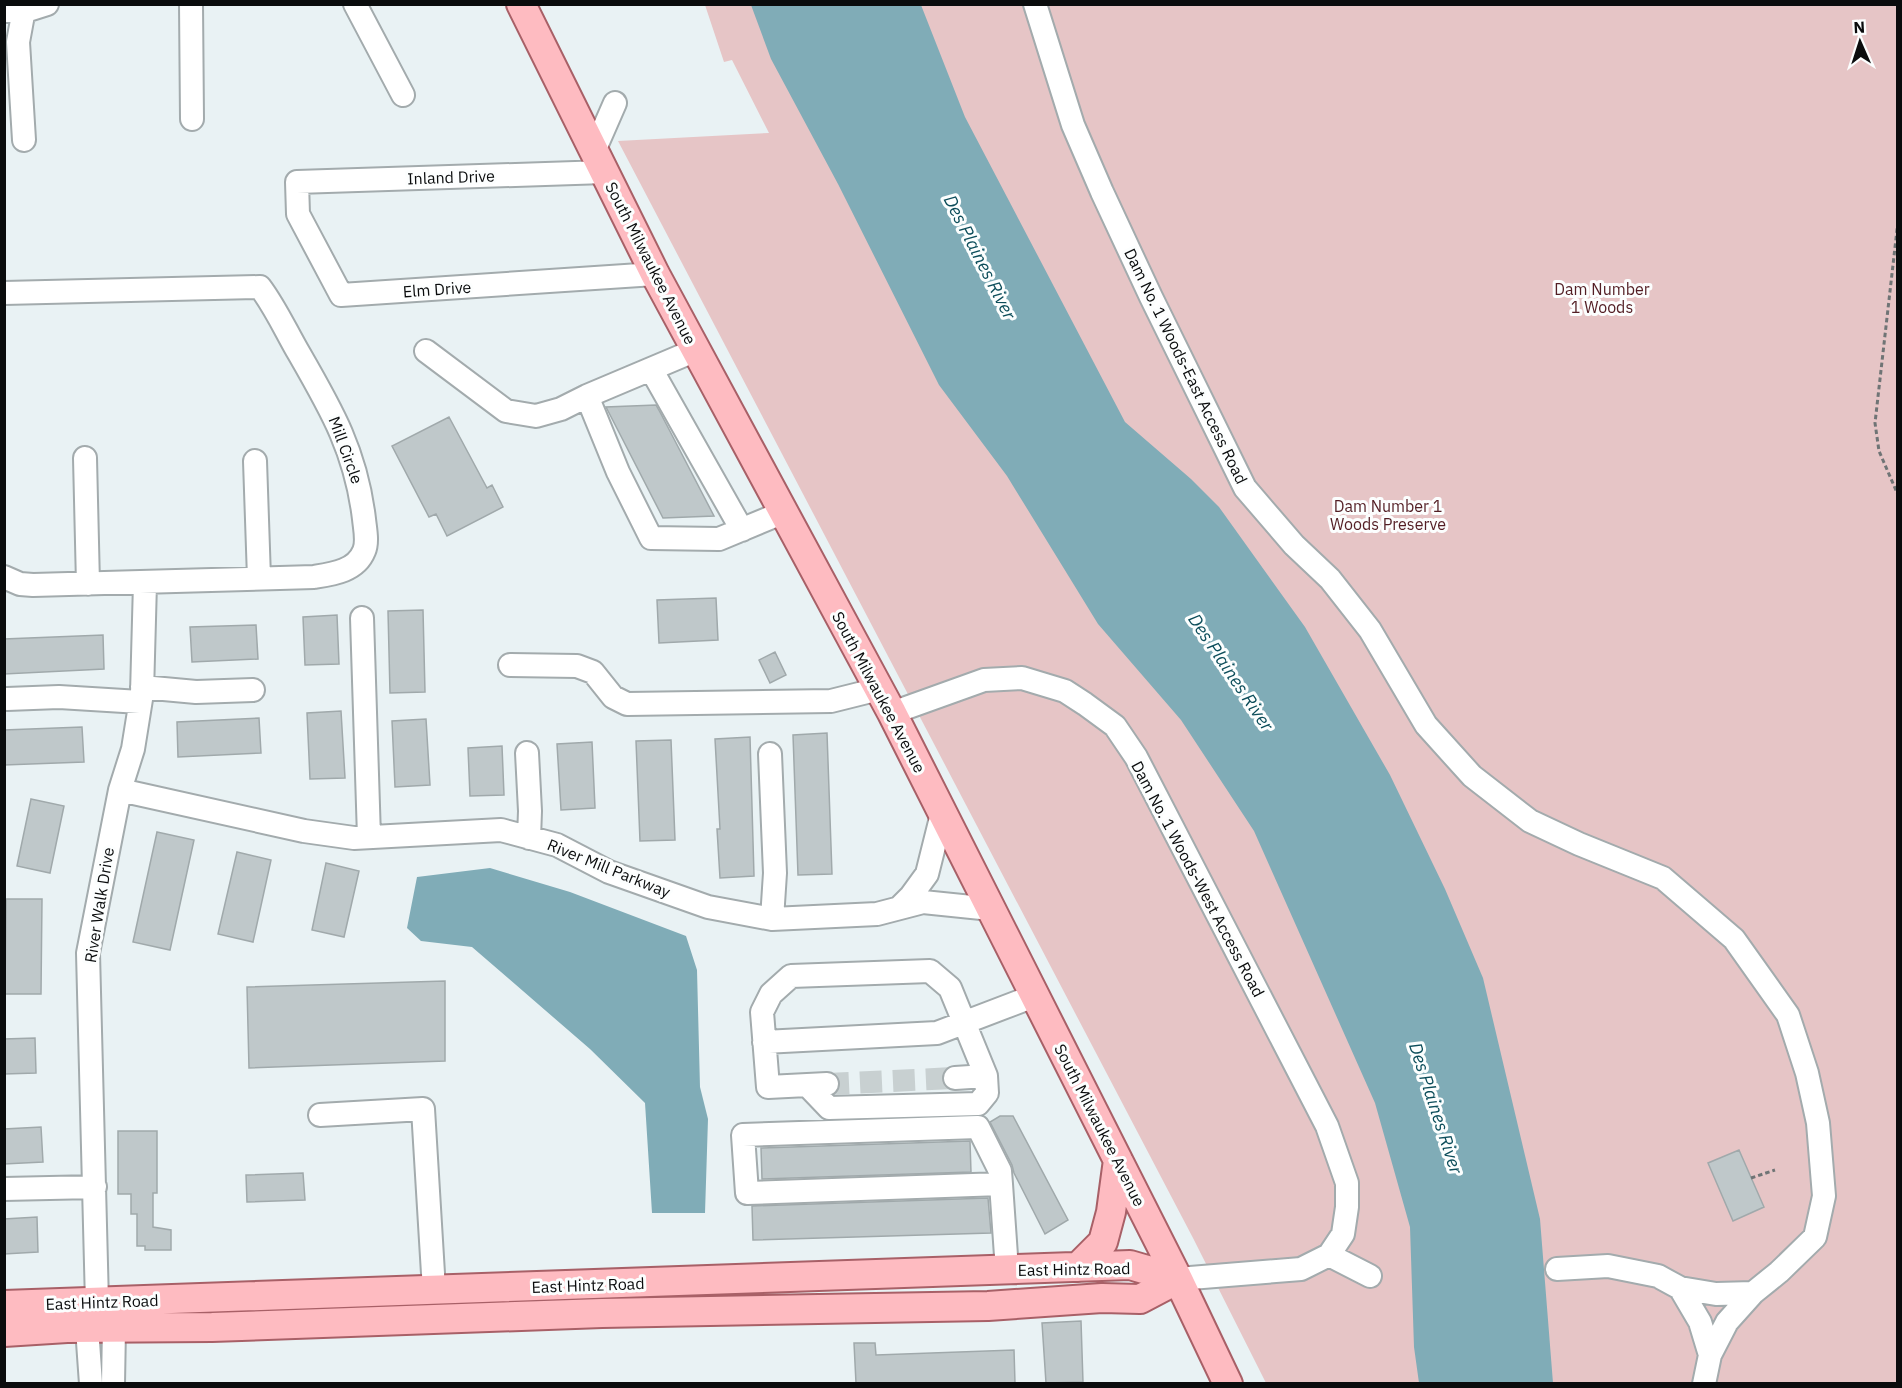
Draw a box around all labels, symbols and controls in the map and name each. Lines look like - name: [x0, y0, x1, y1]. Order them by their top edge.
- north arrow: [1830, 12, 1890, 72]
- text: N: [1853, 17, 1866, 37]
- street label: Inland Drive: [407, 165, 495, 189]
- street label: South Milwaukee Avenue: [601, 178, 701, 348]
- water label: Des Plaines River: [939, 191, 1021, 324]
- street label: Dam No. 1 Woods-East Access Road: [1120, 245, 1252, 487]
- street label: Elm Drive: [402, 277, 472, 301]
- park label: Dam Number 1 Woods: [1554, 279, 1650, 317]
- street label: Mill Circle: [325, 414, 367, 487]
- park label: Dam Number 1 Woods Preserve: [1330, 496, 1446, 534]
- street label: South Milwaukee Avenue: [828, 608, 930, 776]
- water label: Des Plaines River: [1183, 609, 1279, 735]
- street label: Dam No. 1 Woods-West Access Road: [1127, 758, 1269, 1000]
- street label: River Mill Parkway: [545, 834, 673, 902]
- street label: River Walk Drive: [80, 846, 118, 964]
- water label: Des Plaines River: [1404, 1039, 1468, 1177]
- street label: South Milwaukee Avenue: [1050, 1040, 1150, 1210]
- street label: East Hintz Road: [1017, 1258, 1131, 1280]
- street label: East Hintz Road: [531, 1273, 645, 1297]
- street label: East Hintz Road: [45, 1290, 159, 1314]

